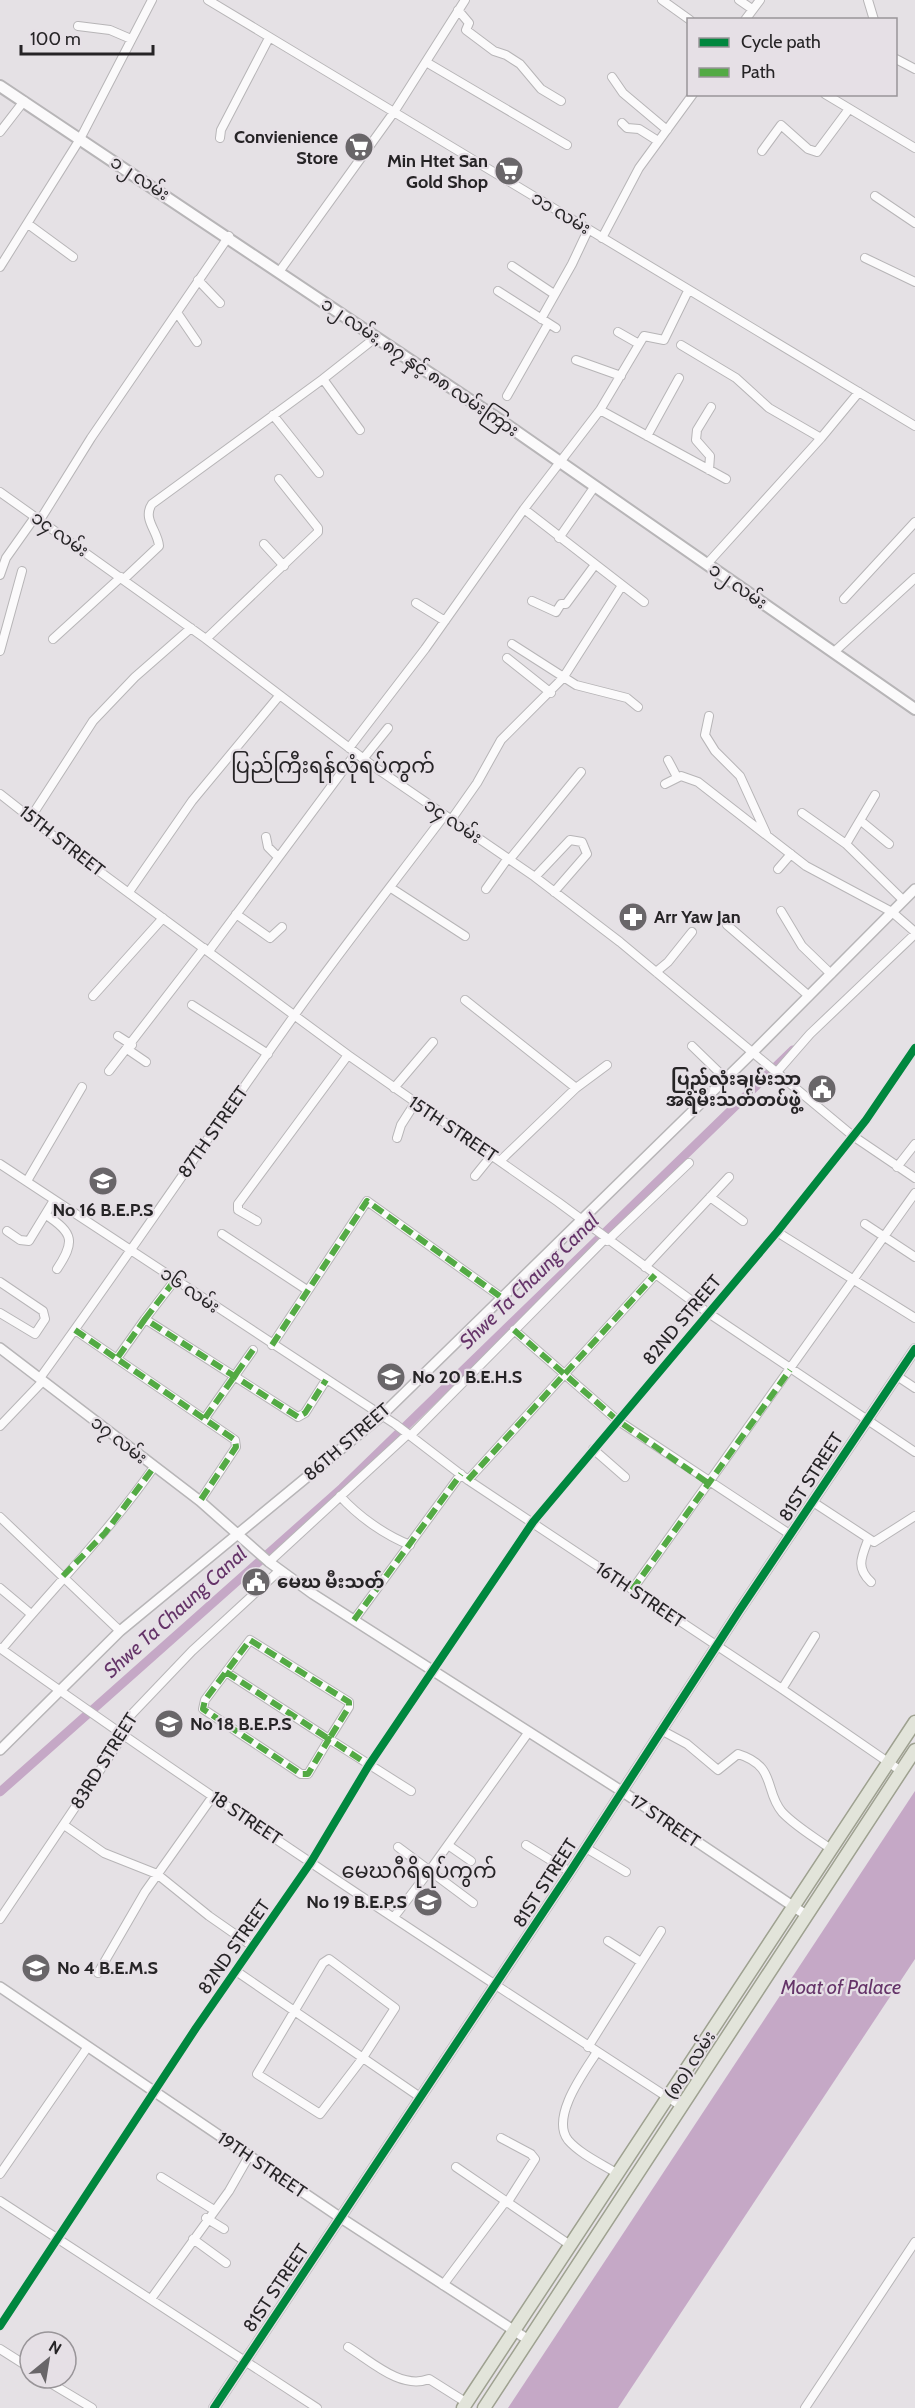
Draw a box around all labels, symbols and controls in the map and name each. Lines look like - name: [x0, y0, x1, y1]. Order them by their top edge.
- scale bar: [21, 18, 153, 56]
- legend: [687, 18, 897, 96]
- text: 100 m: [30, 28, 81, 50]
- text: Cycle path: [741, 31, 821, 53]
- text: Path: [741, 61, 775, 83]
- place label: Convienience Store: [234, 126, 338, 169]
- supermarket icon: Convienience Store: [343, 131, 375, 163]
- street label: ၁၂ လမ်း: [104, 149, 175, 209]
- place label: Min Htet San Gold Shop: [387, 150, 488, 193]
- supermarket icon: Min Htet San Gold Shop: [493, 155, 525, 187]
- street label: ၁၁ လမ်း: [527, 185, 596, 239]
- street label: ၁၂ လမ်း, ၈၇ နှင့် ၈၈ လမ်းကြား: [315, 291, 524, 445]
- street label: ၁၄ လမ်း: [25, 505, 94, 565]
- street label: ၁၂ လမ်း: [702, 556, 773, 617]
- district label: ပြည်ကြီးရန်လုံရပ်ကွက်: [231, 750, 435, 783]
- street label: ၁၄ လမ်း: [418, 792, 487, 852]
- street label: 15TH STREET: [15, 801, 109, 881]
- pharmacy icon: Arr Yaw Jan: [617, 901, 649, 933]
- place label: Arr Yaw Jan: [654, 906, 741, 928]
- place label: ပြည်လုံးချမ်းသာ အရံမီးသတ်တပ်ဖွဲ့: [666, 1067, 804, 1114]
- public building icon: ပြည်လုံးချမ်းသာ အရံမီးသတ်တပ်ဖွဲ့: [806, 1073, 838, 1105]
- street label: 87TH STREET: [173, 1081, 253, 1182]
- street label: 15TH STREET: [404, 1091, 502, 1167]
- school or university icon: No 16 B.E.P.S: [87, 1165, 119, 1197]
- place label: No 16 B.E.P.S: [53, 1199, 153, 1221]
- water label: Shwe Ta Chaung Canal: [454, 1208, 604, 1354]
- street label: ၁၆ လမ်း: [156, 1261, 225, 1318]
- street label: 82ND STREET: [638, 1270, 726, 1369]
- school or university icon: No 20 B.E.H.S: [375, 1361, 407, 1393]
- place label: No 20 B.E.H.S: [412, 1366, 522, 1388]
- street label: 86TH STREET: [299, 1398, 395, 1486]
- street label: ၁၇ လမ်း: [84, 1410, 153, 1472]
- street label: 81ST STREET: [774, 1428, 848, 1526]
- water label: Shwe Ta Chaung Canal: [99, 1541, 252, 1683]
- street label: 16TH STREET: [591, 1557, 689, 1633]
- public building icon: မေဃ မီးသတ်: [240, 1566, 272, 1598]
- place label: မေဃ မီးသတ်: [277, 1570, 384, 1593]
- school or university icon: No 18 B.E.P.S: [153, 1708, 185, 1740]
- street label: 83RD STREET: [66, 1709, 142, 1813]
- place label: No 18 B.E.P.S: [190, 1713, 292, 1735]
- street label: 18 STREET: [206, 1786, 286, 1850]
- street label: 17 STREET: [626, 1790, 704, 1853]
- street label: 81ST STREET: [508, 1834, 582, 1932]
- district label: မေဃဂီရိရပ်ကွက်: [341, 1855, 497, 1888]
- school or university icon: No 19 B.E.P.S: [412, 1886, 444, 1918]
- place label: No 19 B.E.P.S: [306, 1891, 407, 1913]
- street label: 82ND STREET: [193, 1895, 275, 1999]
- school or university icon: No 4 B.E.M.S: [20, 1952, 52, 1984]
- place label: No 4 B.E.M.S: [57, 1957, 158, 1979]
- water label: Moat of Palace: [780, 1975, 901, 1999]
- street label: (၈၀) လမ်း: [658, 2025, 720, 2103]
- street label: 19TH STREET: [213, 2127, 311, 2203]
- street label: 81ST STREET: [239, 2239, 314, 2336]
- north arrow: [18, 2330, 78, 2390]
- text: N: [46, 2336, 65, 2358]

